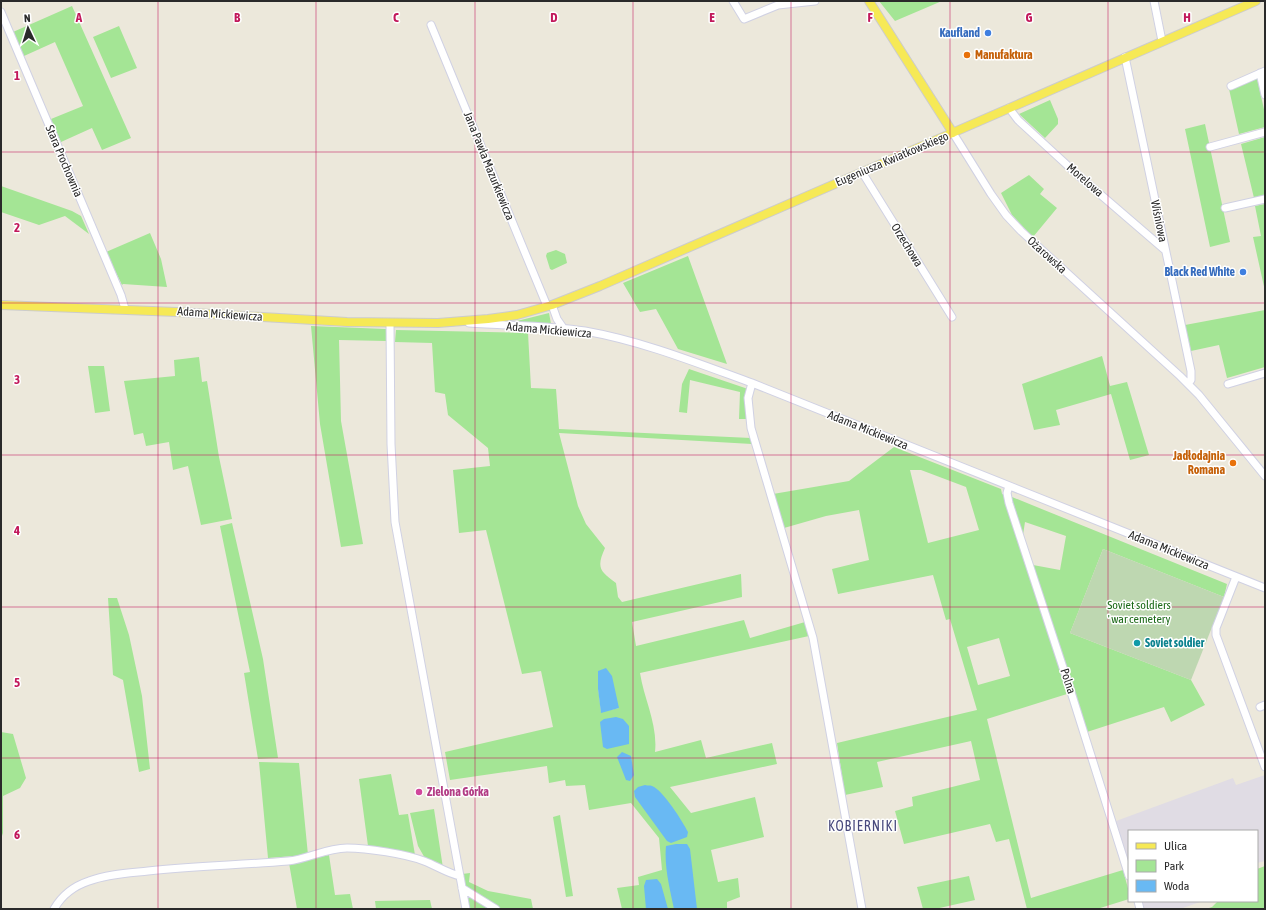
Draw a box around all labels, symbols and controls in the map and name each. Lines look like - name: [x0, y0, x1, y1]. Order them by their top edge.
- north arrow: [8, 8, 48, 48]
- text: A: [75, 10, 83, 25]
- text: B: [234, 10, 241, 25]
- text: C: [393, 10, 399, 25]
- text: D: [550, 10, 558, 25]
- text: E: [709, 10, 715, 25]
- text: F: [867, 10, 873, 25]
- text: G: [1026, 10, 1033, 25]
- text: H: [1183, 10, 1191, 25]
- text: N: [24, 12, 31, 24]
- place label: Kaufland: [939, 26, 980, 40]
- marker: Kaufland: [983, 28, 993, 38]
- place label: Manufaktura: [975, 48, 1033, 62]
- marker: Manufaktura: [962, 50, 972, 60]
- text: 1: [14, 68, 20, 83]
- street label: Jana Pawła Mazurkiewicza: [461, 110, 517, 222]
- street label: Stara Prochownia: [43, 123, 85, 199]
- street label: Eugeniusza Kwiatkowskiego: [833, 129, 951, 189]
- street label: Morelowa: [1064, 160, 1106, 200]
- street label: Wiśniowa: [1148, 199, 1170, 243]
- text: 2: [14, 220, 20, 235]
- street label: Orzechowa: [888, 221, 926, 269]
- street label: Ożarowska: [1024, 234, 1070, 276]
- place label: Black Red White: [1164, 265, 1236, 279]
- marker: Black Red White: [1238, 267, 1248, 277]
- street label: Adama Mickiewicza: [177, 304, 263, 324]
- street label: Adama Mickiewicza: [506, 319, 592, 341]
- text: 3: [14, 372, 20, 387]
- street label: Adama Mickiewicza: [826, 407, 910, 453]
- place label: Jadłodajnia Romana: [1172, 449, 1225, 477]
- marker: Jadłodajnia Romana: [1228, 458, 1238, 468]
- text: 4: [13, 523, 20, 538]
- street label: Adama Mickiewicza: [1127, 527, 1211, 573]
- park label: Soviet soldiers ' war cemetery: [1107, 598, 1171, 626]
- place label: Soviet soldier: [1145, 636, 1205, 650]
- marker: Soviet soldier: [1132, 638, 1142, 648]
- street label: Polna: [1057, 666, 1079, 696]
- text: 5: [14, 675, 20, 690]
- place label: Zielona Górka: [427, 785, 489, 799]
- marker: Zielona Górka: [414, 787, 424, 797]
- district label: KOBIERNIKI: [828, 818, 898, 834]
- text: 6: [14, 827, 20, 842]
- legend: [1128, 830, 1258, 902]
- text: Ulica: [1164, 839, 1187, 853]
- text: Park: [1164, 859, 1185, 873]
- text: Woda: [1164, 879, 1189, 893]

